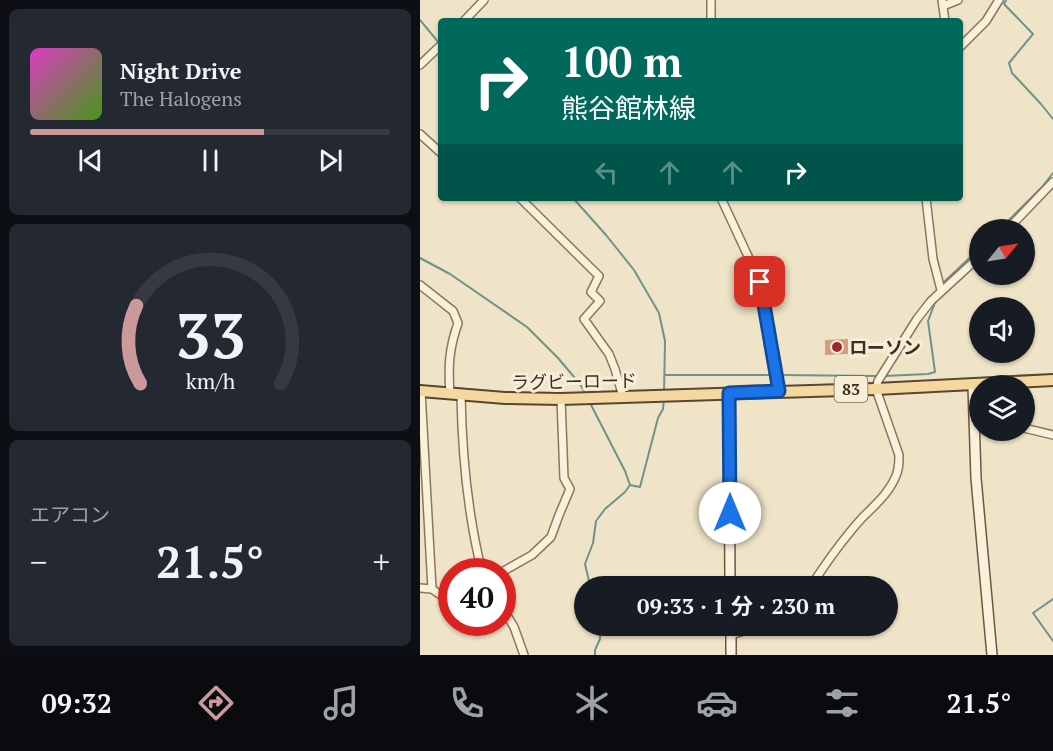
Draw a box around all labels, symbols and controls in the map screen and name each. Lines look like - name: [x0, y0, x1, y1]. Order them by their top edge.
- text: 100 m: [561, 33, 682, 89]
- icon: right: [462, 42, 540, 120]
- text: Night Drive: [120, 56, 242, 85]
- text: The Halogens: [120, 85, 242, 112]
- text: 熊谷館林線: [561, 90, 696, 126]
- icon: previous: [74, 144, 107, 177]
- icon: pause: [194, 144, 227, 177]
- icon: next: [314, 144, 347, 177]
- icon: left: [590, 156, 623, 189]
- icon: ahead: [653, 156, 686, 189]
- icon: ahead: [716, 156, 749, 189]
- icon: right: [779, 156, 812, 189]
- north arrow: [969, 219, 1035, 285]
- map controls: [969, 219, 1035, 441]
- pin: [734, 256, 785, 307]
- icon: arrive: [743, 265, 776, 298]
- text: 33: [175, 294, 245, 377]
- button: sound: [969, 297, 1035, 363]
- place label: ローソン: [849, 335, 921, 359]
- marker: ローソン: [830, 340, 844, 354]
- text: km/h: [185, 368, 235, 396]
- street label: ラグビーロード: [511, 368, 637, 394]
- button: layers: [969, 375, 1035, 441]
- road number: 83: [834, 376, 868, 402]
- position arrow: [698, 481, 762, 545]
- text: エアコン: [30, 501, 110, 528]
- text: 21.5°: [156, 531, 264, 591]
- text: −: [30, 540, 48, 583]
- text: +: [372, 540, 390, 583]
- speed limit sign: 40: [438, 558, 516, 636]
- text: 09:33 · 1 分 · 230 m: [637, 591, 835, 620]
- icon: directions: [195, 682, 237, 724]
- icon: music: [320, 682, 362, 724]
- icon: phone: [446, 682, 488, 724]
- icon: climate: [571, 682, 613, 724]
- icon: car: [696, 682, 738, 724]
- icon: filters: [821, 682, 863, 724]
- text: 09:32: [42, 685, 112, 721]
- text: 21.5°: [946, 685, 1011, 721]

